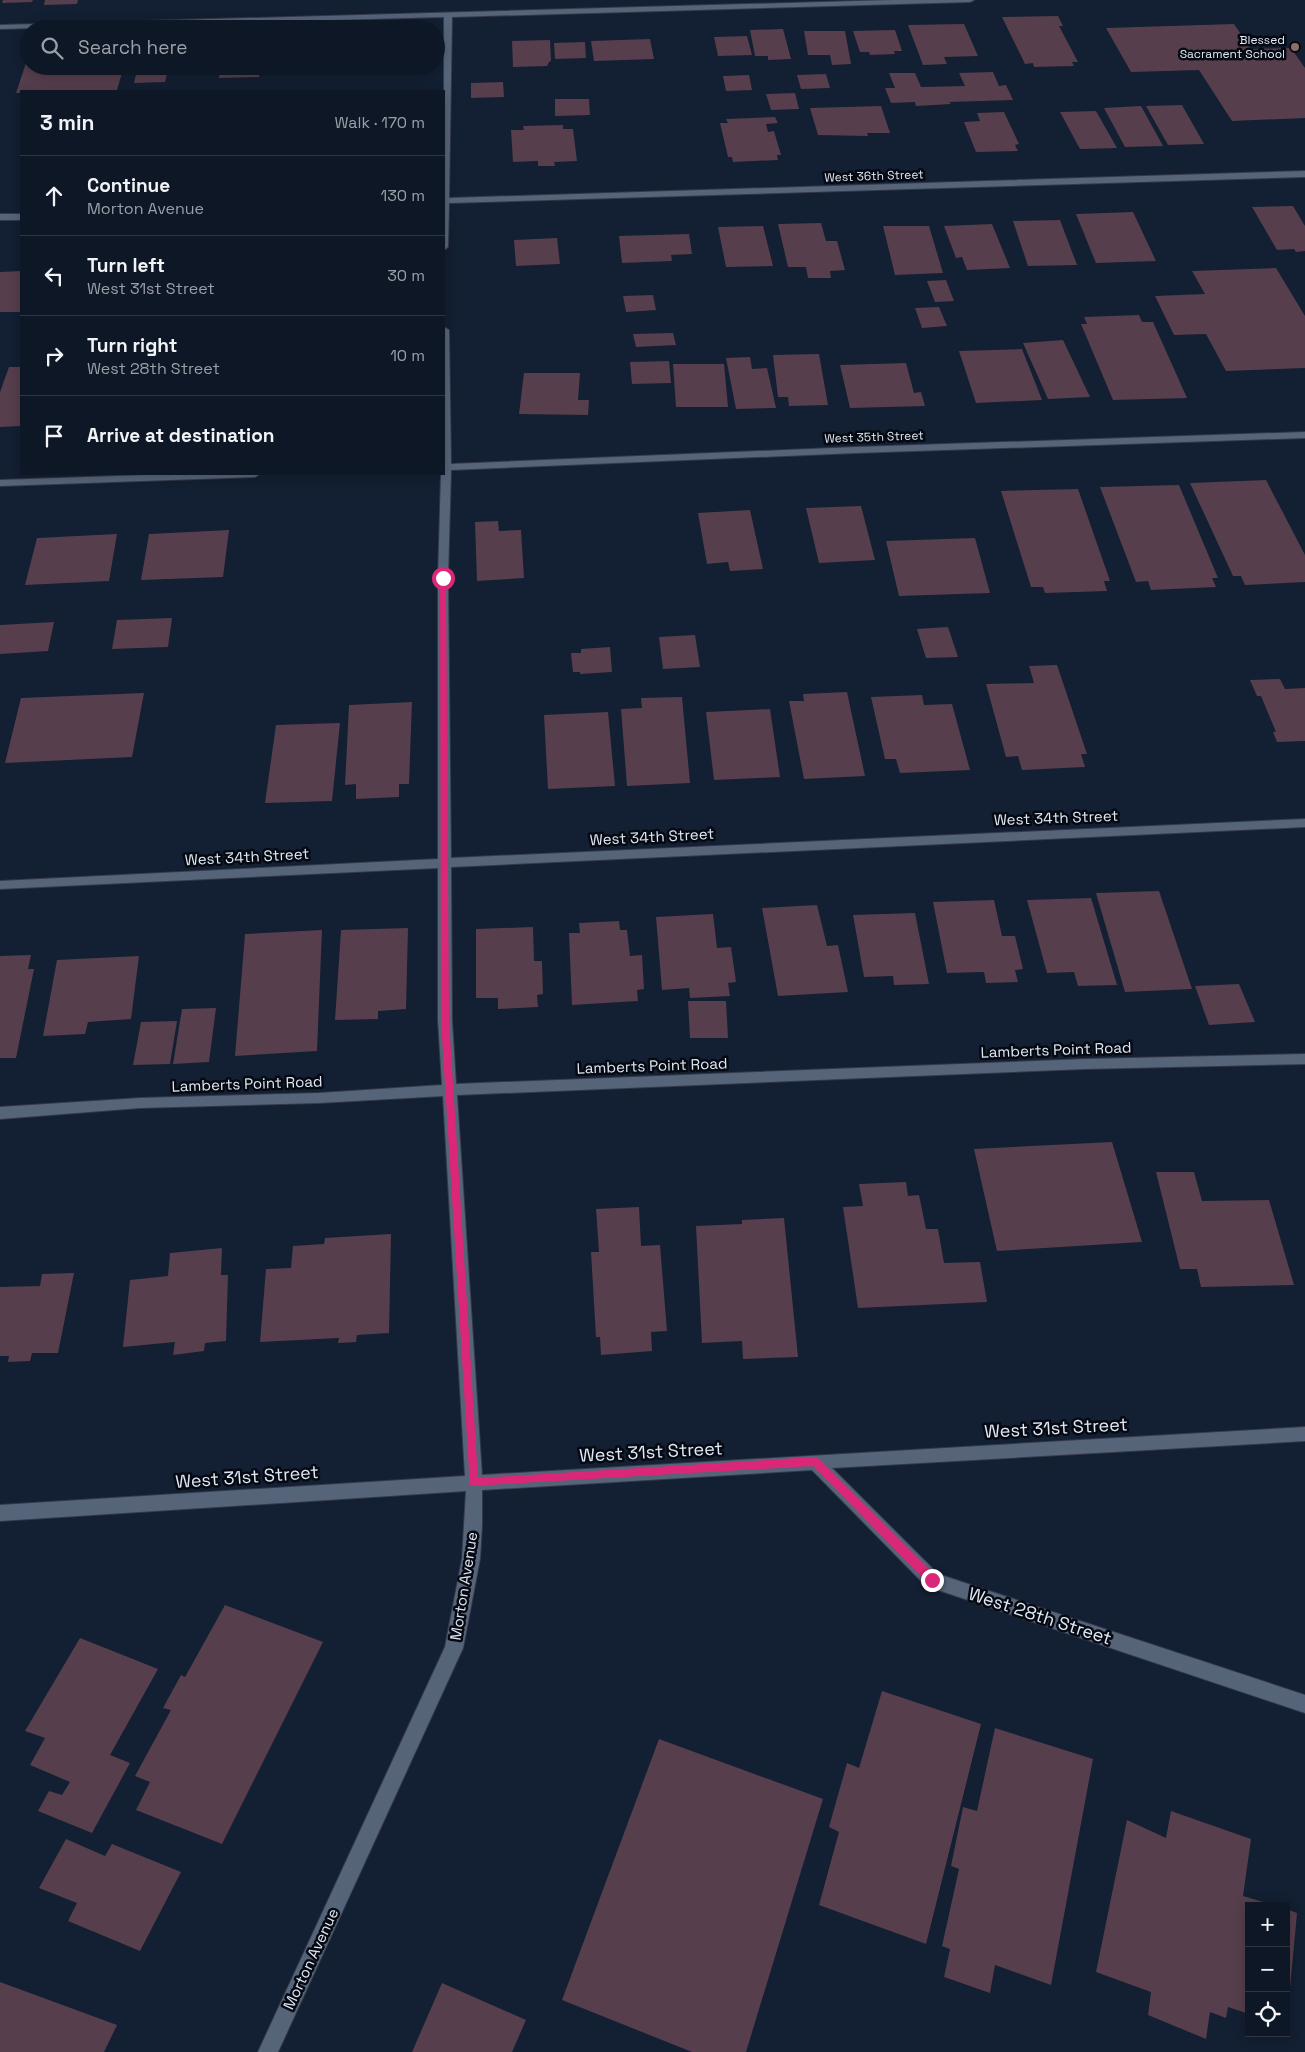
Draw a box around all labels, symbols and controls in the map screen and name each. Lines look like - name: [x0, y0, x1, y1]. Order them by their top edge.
- search box: [20, 20, 445, 75]
- place label: Blessed Sacrament School: [1180, 32, 1285, 62]
- icon: search: [38, 34, 66, 62]
- text: Search here: [78, 35, 188, 60]
- marker: Blessed Sacrament School: [1289, 41, 1301, 53]
- text: 3 min: [40, 109, 95, 136]
- text: Walk · 170 m: [335, 112, 425, 133]
- street label: West 36th Street: [824, 166, 924, 186]
- text: Continue: [87, 173, 170, 198]
- icon: ahead: [40, 182, 68, 210]
- text: 130 m: [381, 185, 425, 206]
- text: Morton Avenue: [87, 198, 204, 219]
- text: Turn left: [87, 253, 165, 278]
- icon: left: [40, 262, 68, 290]
- text: 30 m: [387, 265, 425, 286]
- text: West 31st Street: [87, 278, 215, 299]
- text: Turn right: [87, 333, 177, 358]
- icon: right: [40, 342, 68, 370]
- text: 10 m: [390, 345, 425, 366]
- text: West 28th Street: [87, 358, 220, 379]
- icon: arrive: [40, 422, 68, 450]
- text: Arrive at destination: [87, 423, 275, 448]
- street label: West 35th Street: [824, 427, 924, 447]
- route start: [432, 567, 455, 590]
- street label: West 34th Street: [993, 806, 1119, 829]
- street label: West 34th Street: [589, 824, 715, 849]
- street label: West 34th Street: [184, 844, 310, 869]
- street label: Lamberts Point Road: [980, 1037, 1132, 1062]
- street label: Lamberts Point Road: [576, 1053, 728, 1078]
- street label: Lamberts Point Road: [171, 1071, 323, 1096]
- street label: West 31st Street: [984, 1412, 1128, 1443]
- street label: West 31st Street: [579, 1436, 723, 1467]
- street label: West 31st Street: [175, 1460, 319, 1493]
- street label: Morton Avenue: [446, 1530, 481, 1642]
- route end: [921, 1569, 944, 1592]
- street label: West 28th Street: [966, 1582, 1115, 1650]
- map controls: [1245, 1902, 1290, 2037]
- button: +: [1245, 1902, 1290, 1947]
- street label: Morton Avenue: [279, 1905, 342, 2012]
- button: −: [1245, 1947, 1290, 1992]
- button: locate: [1245, 1992, 1290, 2037]

